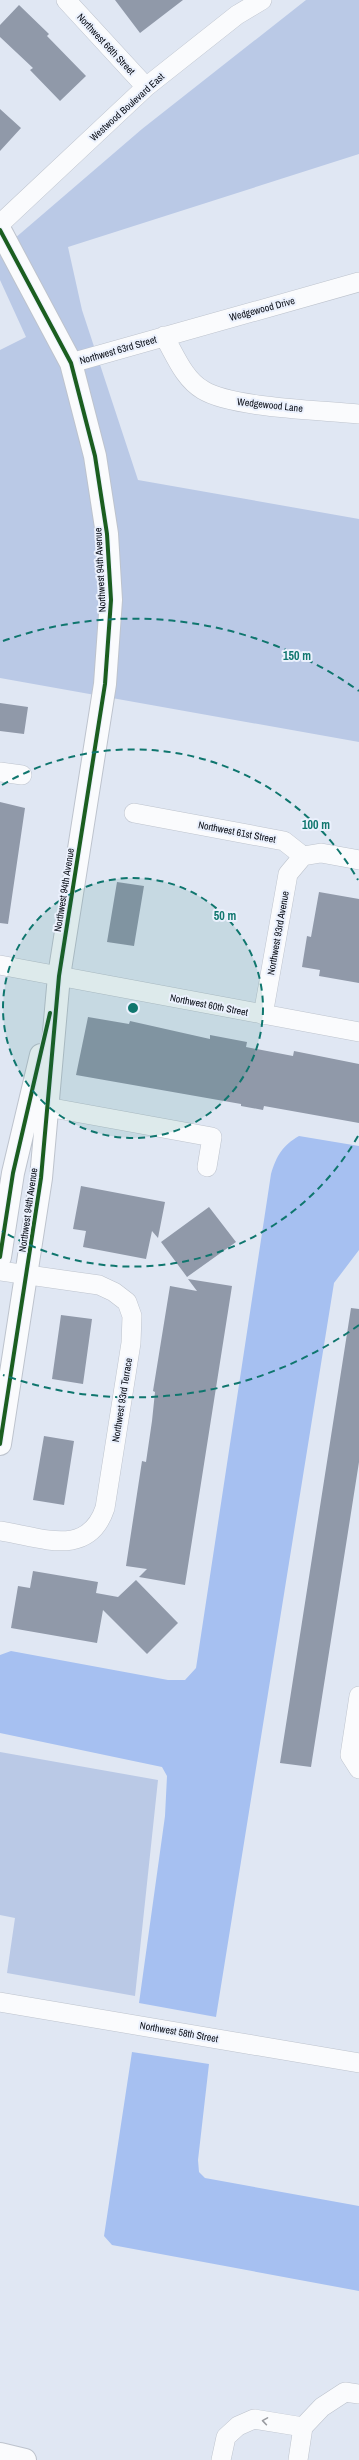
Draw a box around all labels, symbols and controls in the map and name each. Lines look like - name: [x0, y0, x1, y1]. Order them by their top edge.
- street label: Northwest 66th Street: [74, 11, 138, 78]
- street label: Westwood Boulevard East: [87, 70, 168, 144]
- street label: Wedgewood Drive: [228, 294, 297, 324]
- street label: Northwest 63rd Street: [78, 333, 159, 367]
- street label: Wedgewood Lane: [237, 395, 304, 415]
- street label: Northwest 94th Avenue: [91, 527, 109, 613]
- text: 150 m: [283, 648, 311, 664]
- text: 100 m: [302, 817, 330, 833]
- street label: Northwest 61st Street: [197, 818, 278, 846]
- street label: Northwest 94th Avenue: [51, 847, 77, 933]
- street label: Northwest 93rd Avenue: [264, 890, 292, 976]
- text: 50 m: [214, 908, 236, 924]
- street label: Northwest 60th Street: [169, 991, 250, 1019]
- centre of rings: [126, 1001, 140, 1015]
- street label: Northwest 94th Avenue: [16, 1167, 40, 1253]
- street label: Northwest 93rd Terrace: [109, 1357, 135, 1443]
- street label: Northwest 58th Street: [139, 2019, 220, 2045]
- one-way arrow: [262, 2417, 268, 2425]

